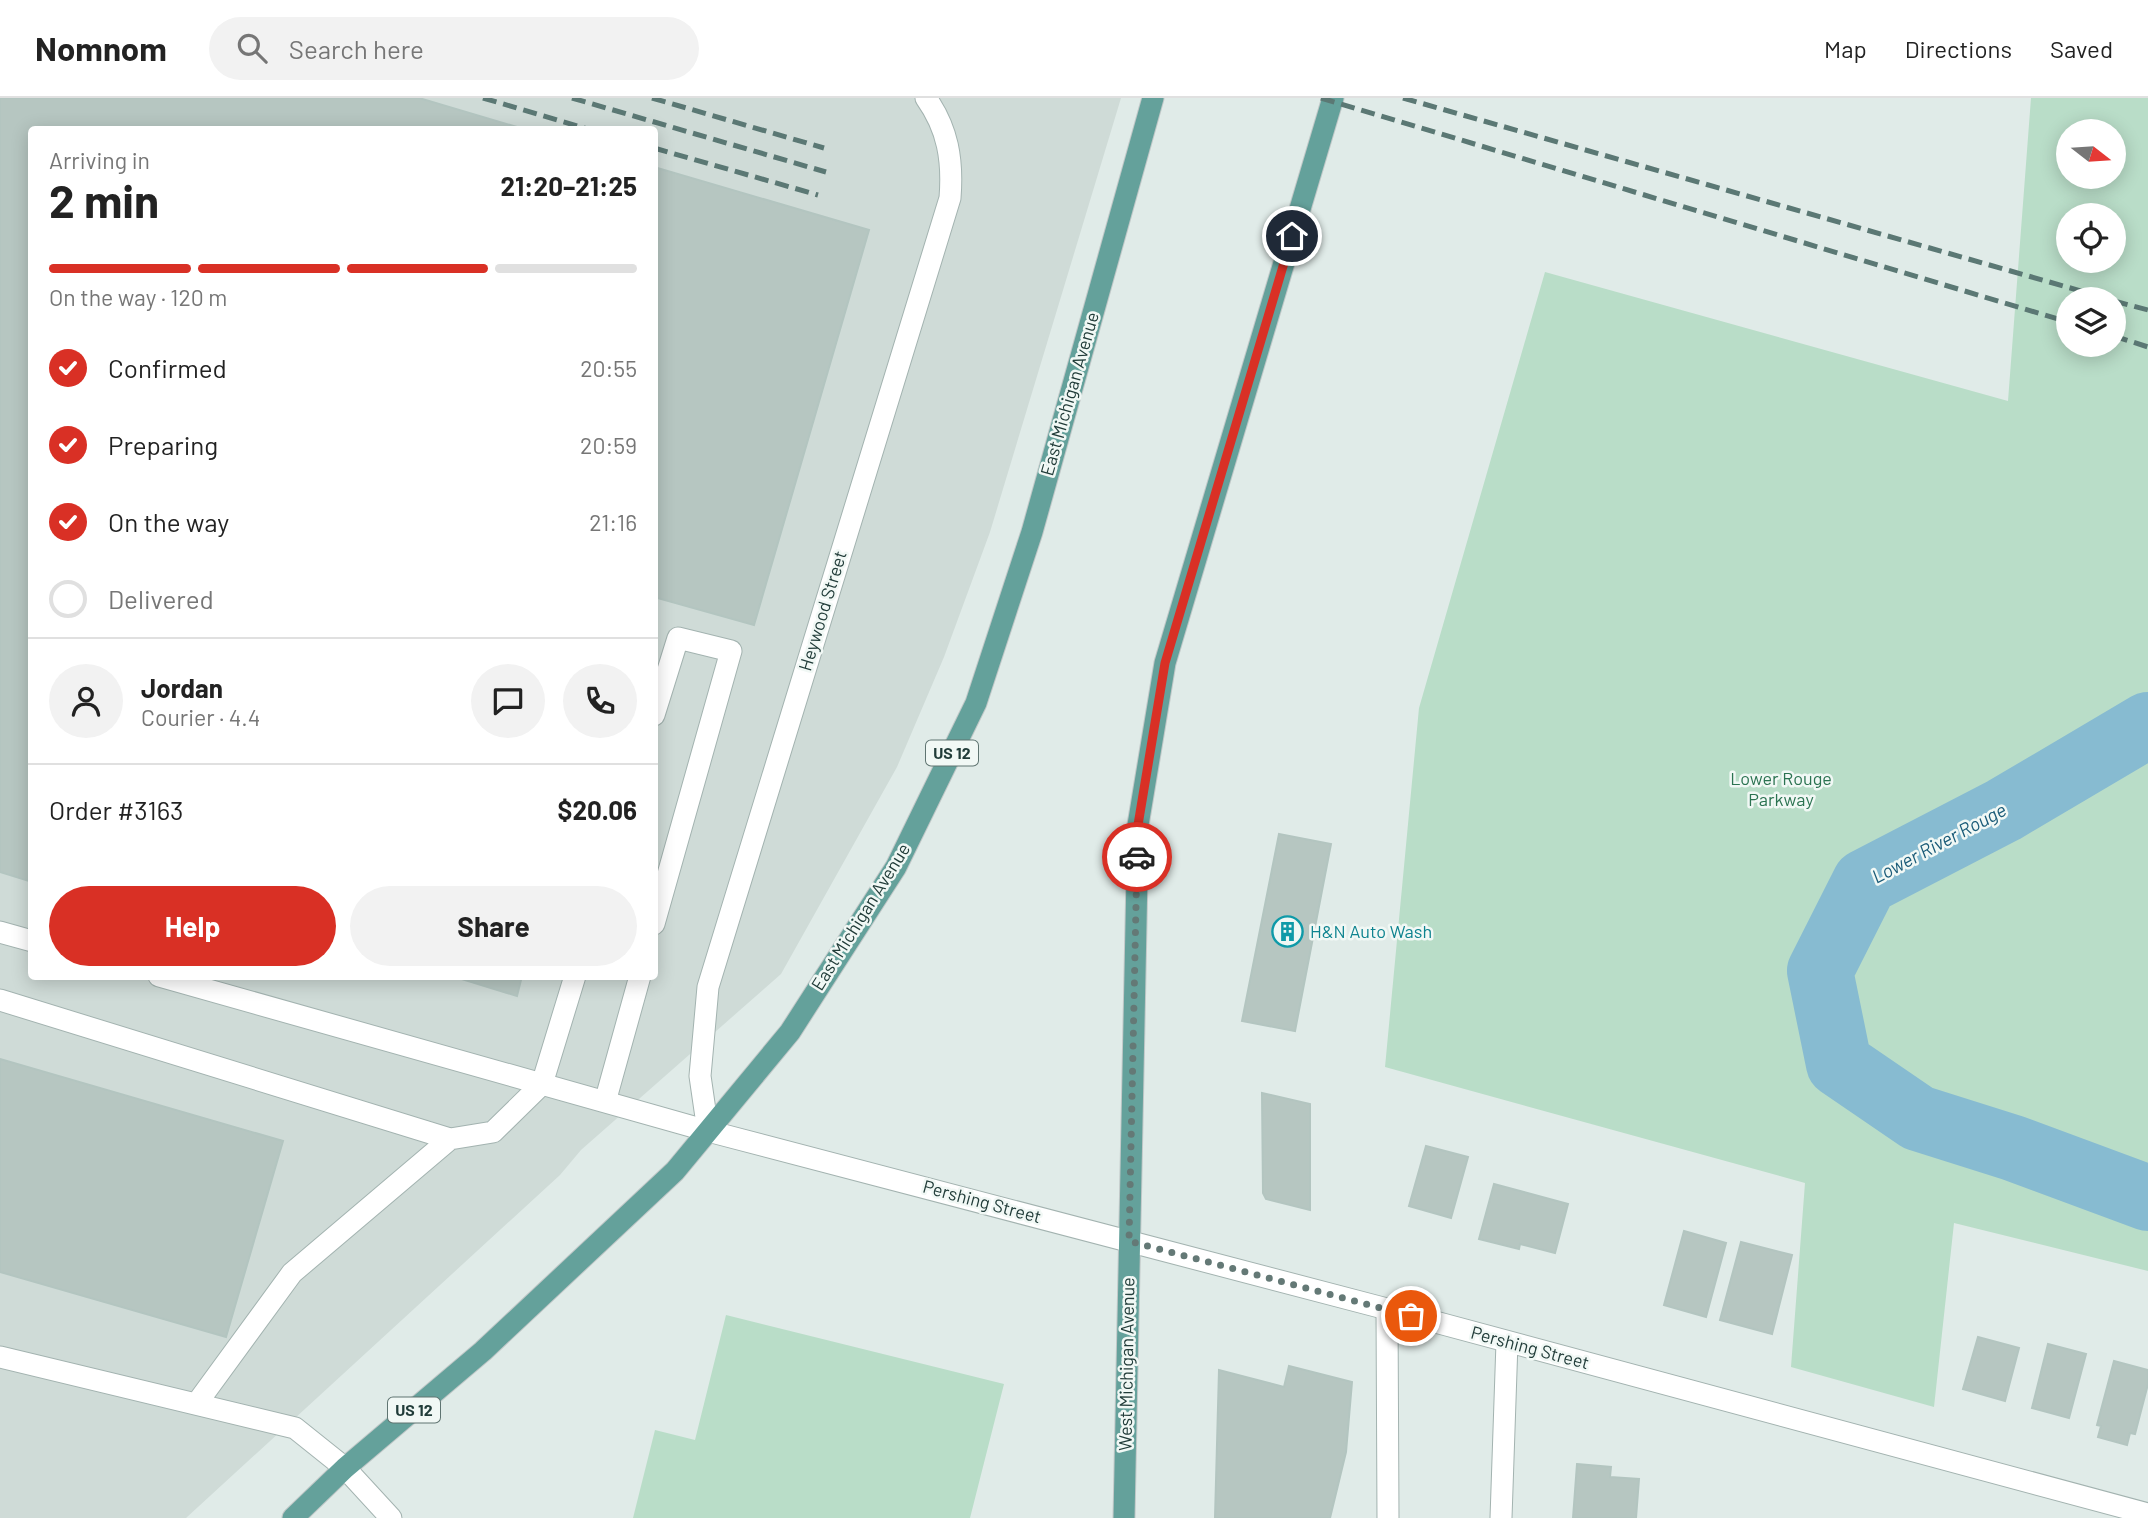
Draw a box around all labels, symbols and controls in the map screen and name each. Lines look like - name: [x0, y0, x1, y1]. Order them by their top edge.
- search box: [209, 17, 699, 80]
- text: Nomnom: [35, 28, 167, 68]
- icon: search: [233, 29, 271, 67]
- text: Search here: [289, 33, 424, 64]
- text: Map: [1824, 34, 1867, 63]
- text: Directions: [1905, 34, 2012, 63]
- text: Saved: [2050, 34, 2113, 63]
- north arrow: [2056, 119, 2126, 189]
- map controls: [2056, 119, 2126, 357]
- text: Arriving in: [49, 146, 150, 174]
- text: 21:20–21:25: [501, 170, 637, 201]
- text: 2 min: [49, 172, 159, 227]
- button: locate: [2056, 203, 2126, 273]
- pin: [1262, 206, 1322, 266]
- icon: home: [1273, 217, 1311, 255]
- text: On the way · 120 m: [49, 283, 227, 311]
- button: layers: [2056, 287, 2126, 357]
- street label: East Michigan Avenue: [1035, 309, 1103, 478]
- icon: check: [49, 349, 87, 387]
- text: Confirmed: [108, 352, 227, 383]
- text: 20:55: [580, 354, 637, 382]
- icon: check: [49, 426, 87, 464]
- text: Preparing: [108, 429, 218, 460]
- text: 20:59: [580, 431, 637, 459]
- icon: check: [49, 503, 87, 541]
- text: On the way: [108, 506, 229, 537]
- text: 21:16: [589, 508, 637, 536]
- street label: Heywood Street: [793, 548, 851, 673]
- text: Delivered: [108, 583, 214, 614]
- button: person: [49, 664, 123, 738]
- button: chat: [471, 664, 545, 738]
- button: phone: [563, 664, 637, 738]
- text: Jordan: [141, 672, 223, 703]
- text: Courier · 4.4: [141, 703, 260, 731]
- road number: US 12: [926, 740, 978, 766]
- park label: Lower Rouge Parkway: [1730, 767, 1832, 810]
- text: Order #3163: [49, 794, 183, 825]
- text: $20.06: [558, 794, 637, 825]
- water label: Lower River Rouge: [1868, 797, 2010, 888]
- courier: [1102, 822, 1172, 892]
- icon: car: [1118, 838, 1156, 876]
- street label: East Michigan Avenue: [806, 839, 914, 994]
- button: Help: [49, 886, 336, 966]
- button: Share: [350, 886, 637, 966]
- building icon: H&N Auto Wash: [1270, 915, 1304, 949]
- place label: H&N Auto Wash: [1310, 920, 1432, 942]
- street label: Pershing Street: [921, 1175, 1044, 1227]
- street label: West Michigan Avenue: [1113, 1277, 1139, 1451]
- pin: [1381, 1286, 1441, 1346]
- icon: bag: [1392, 1297, 1430, 1335]
- street label: Pershing Street: [1469, 1321, 1592, 1373]
- road number: US 12: [388, 1398, 440, 1422]

